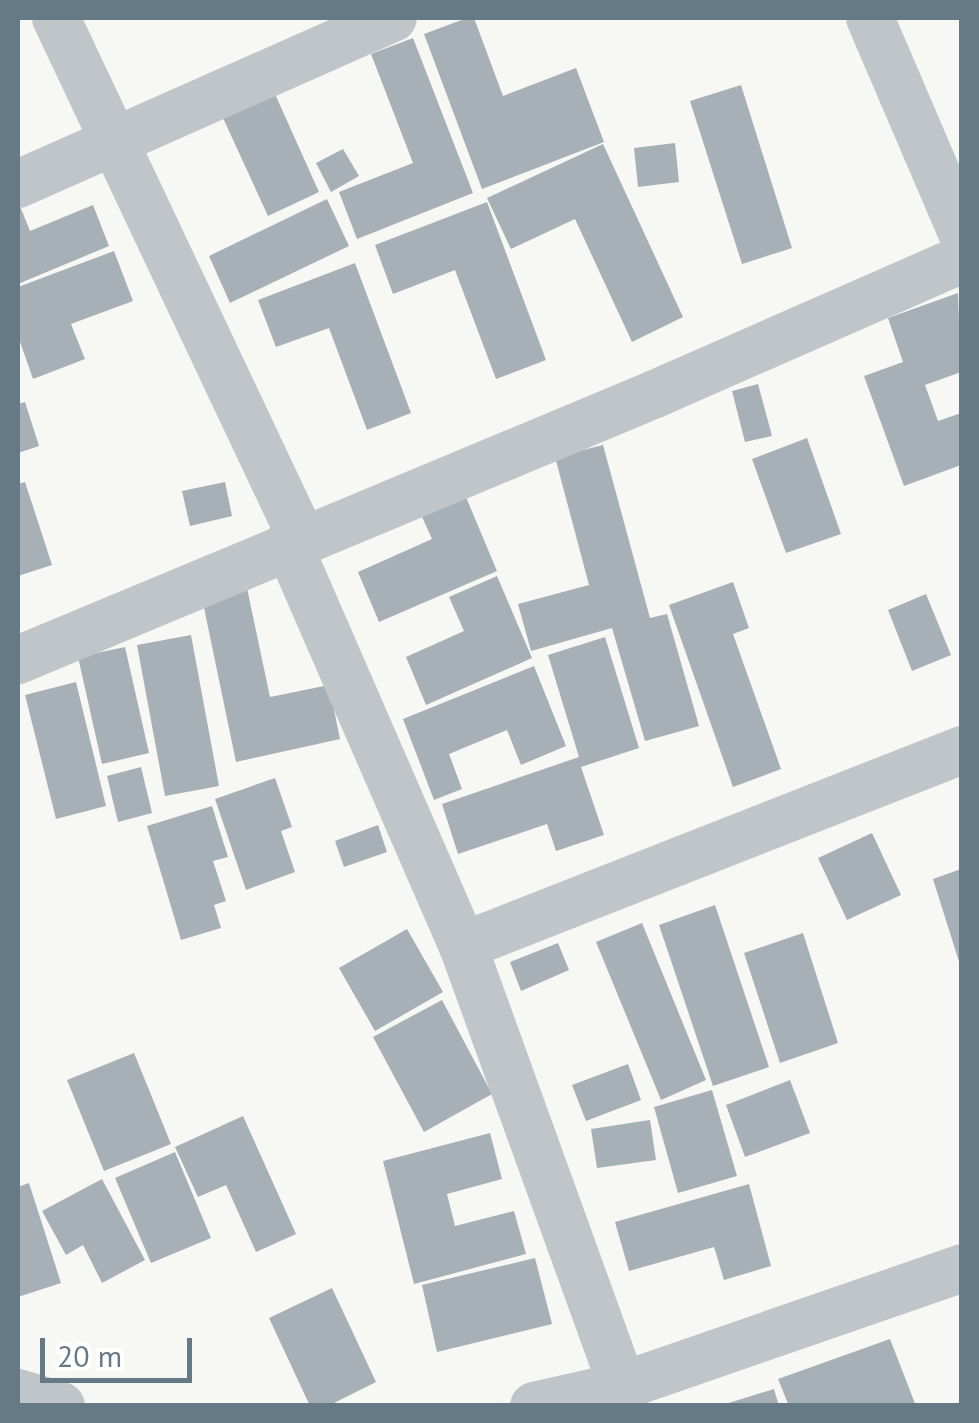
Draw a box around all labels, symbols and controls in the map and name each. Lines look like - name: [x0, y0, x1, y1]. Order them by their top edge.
- scale bar: [45, 1318, 198, 1380]
- text: 20 m: [57, 1336, 122, 1375]

